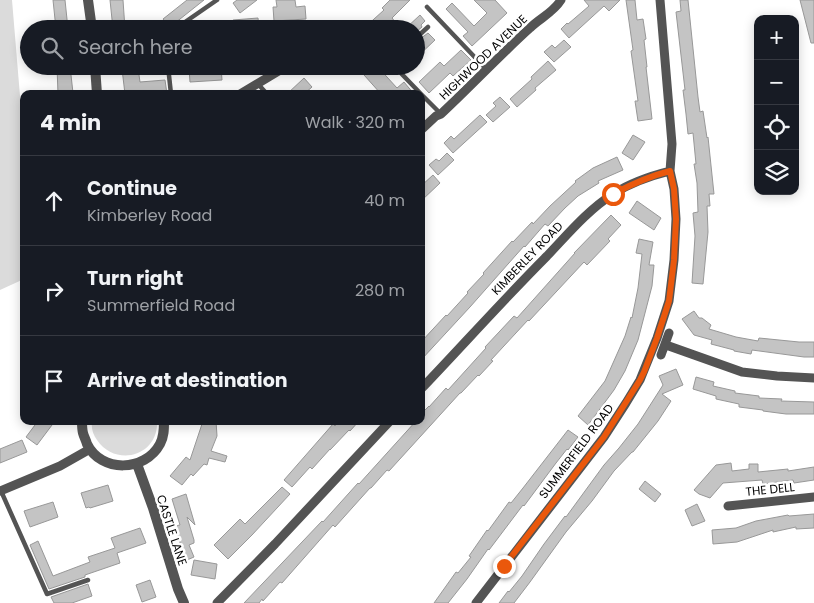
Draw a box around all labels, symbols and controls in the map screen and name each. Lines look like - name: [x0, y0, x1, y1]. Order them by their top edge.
- street label: HIGHWOOD AVENUE: [435, 11, 531, 103]
- map controls: [754, 15, 799, 195]
- button: +: [754, 15, 799, 60]
- search box: [20, 20, 425, 75]
- icon: search: [38, 34, 66, 62]
- text: Search here: [78, 34, 192, 61]
- button: −: [754, 60, 799, 105]
- button: locate: [754, 105, 799, 150]
- text: 4 min: [40, 108, 101, 137]
- text: Walk · 320 m: [305, 111, 405, 134]
- button: layers: [754, 150, 799, 195]
- text: Continue: [87, 175, 177, 202]
- route start: [602, 183, 625, 206]
- icon: ahead: [40, 187, 68, 215]
- text: 40 m: [364, 189, 405, 212]
- text: Kimberley Road: [87, 204, 212, 227]
- street label: KIMBERLEY ROAD: [487, 218, 567, 298]
- text: Turn right: [87, 265, 183, 292]
- icon: right: [40, 277, 68, 305]
- text: 280 m: [355, 279, 405, 302]
- text: Summerfield Road: [87, 294, 235, 317]
- icon: arrive: [40, 367, 68, 395]
- text: Arrive at destination: [87, 367, 288, 394]
- street label: SUMMERFIELD ROAD: [535, 400, 617, 502]
- street label: THE DELL: [745, 478, 795, 500]
- street label: CASTLE LANE: [153, 493, 191, 567]
- route end: [493, 555, 516, 578]

